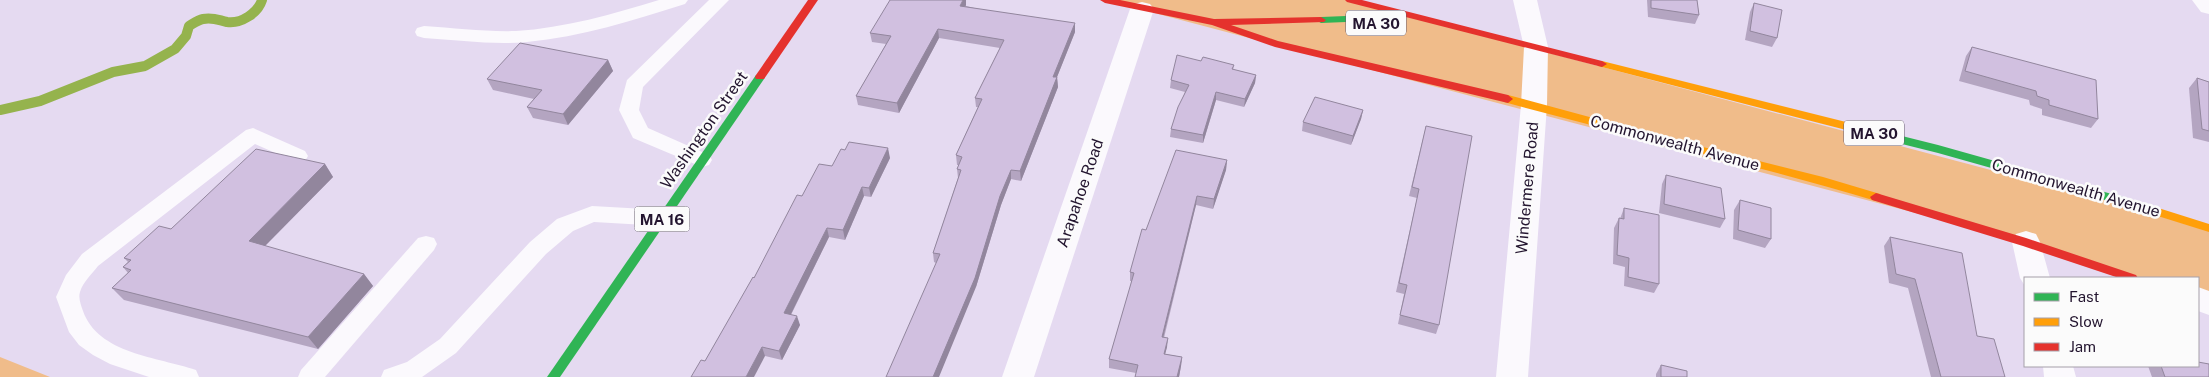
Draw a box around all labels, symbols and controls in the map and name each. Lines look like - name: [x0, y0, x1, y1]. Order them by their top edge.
- road number: MA 30: [1346, 10, 1406, 36]
- street label: Washington Street: [656, 68, 752, 192]
- street label: Commonwealth Avenue: [1588, 111, 1762, 175]
- road number: MA 30: [1844, 120, 1904, 146]
- street label: Windermere Road: [1512, 121, 1542, 255]
- street label: Arapahoe Road: [1053, 136, 1107, 250]
- street label: Commonwealth Avenue: [1990, 155, 2162, 221]
- road number: MA 16: [634, 206, 690, 232]
- legend: [2024, 277, 2199, 367]
- text: Fast: [2069, 288, 2099, 305]
- text: Slow: [2069, 313, 2104, 330]
- text: Jam: [2069, 338, 2096, 355]

